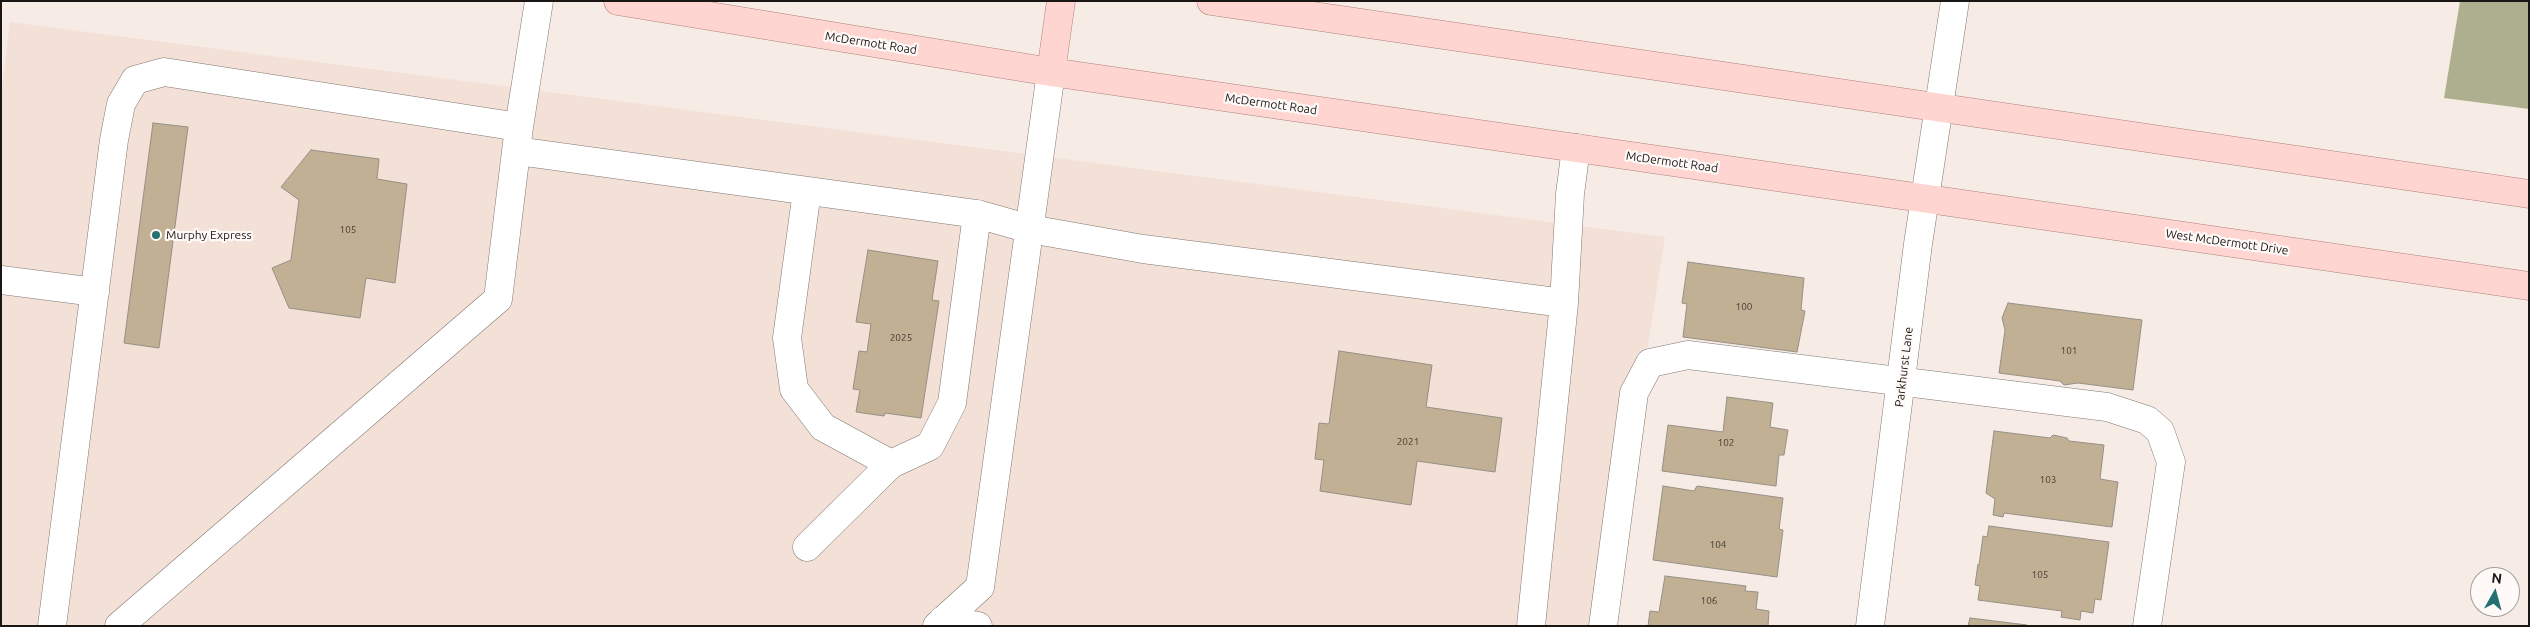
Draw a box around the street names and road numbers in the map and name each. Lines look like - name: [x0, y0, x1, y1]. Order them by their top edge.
- street label: McDermott Road: [824, 29, 918, 57]
- street label: McDermott Road: [1224, 90, 1318, 118]
- street label: McDermott Road: [1625, 148, 1719, 176]
- street label: West McDermott Drive: [2165, 226, 2289, 258]
- street label: Parkhurst Lane: [1892, 326, 1916, 408]

